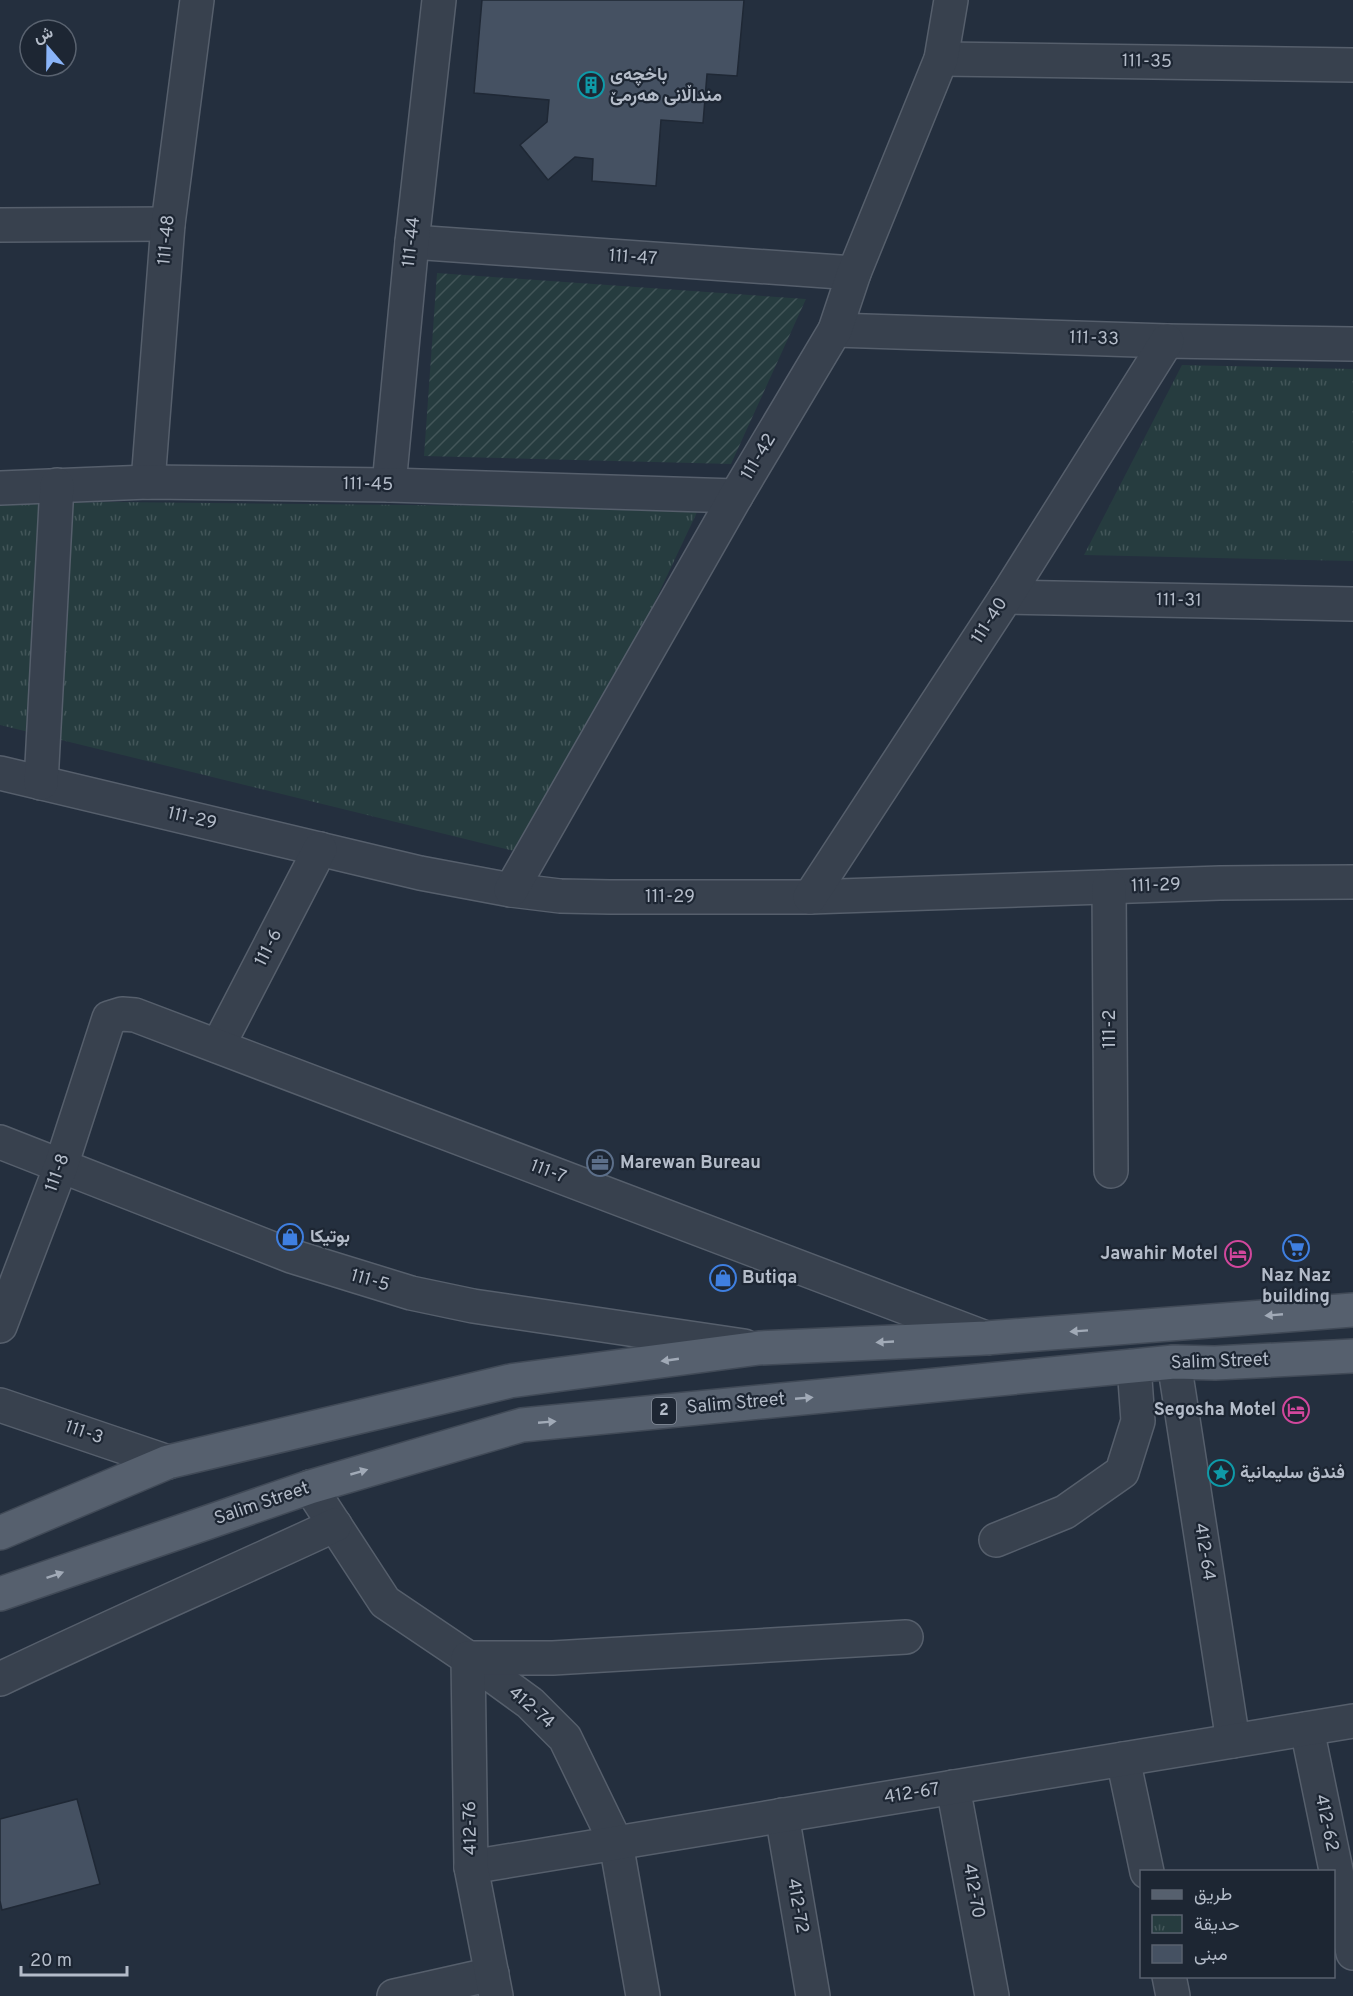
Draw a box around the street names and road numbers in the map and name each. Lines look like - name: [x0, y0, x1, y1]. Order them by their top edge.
- street label: 111-35: [1122, 50, 1172, 74]
- street label: 111-48: [153, 214, 181, 266]
- street label: 111-44: [398, 216, 426, 268]
- street label: 111-47: [608, 245, 658, 271]
- street label: 111-33: [1069, 327, 1119, 351]
- street label: 111-42: [736, 430, 782, 484]
- street label: 111-45: [343, 473, 393, 497]
- street label: 111-31: [1156, 589, 1202, 613]
- street label: 111-40: [967, 593, 1013, 649]
- street label: 111-29: [165, 802, 219, 836]
- street label: 111-29: [1131, 874, 1181, 898]
- street label: 111-29: [645, 886, 695, 909]
- street label: 111-6: [250, 925, 288, 971]
- street label: 111-2: [1099, 1009, 1122, 1049]
- street label: 111-8: [41, 1151, 75, 1195]
- street label: 111-7: [527, 1155, 569, 1189]
- street label: 111-5: [348, 1265, 392, 1297]
- street label: Salim Street: [1170, 1349, 1270, 1375]
- street label: Salim Street: [686, 1388, 786, 1420]
- road number: 2: [652, 1398, 676, 1424]
- street label: 111-3: [62, 1416, 106, 1450]
- street label: Salim Street: [212, 1477, 312, 1531]
- street label: 412-64: [1188, 1522, 1220, 1582]
- street label: 412-74: [503, 1682, 559, 1734]
- street label: 412-67: [883, 1778, 941, 1810]
- street label: 412-62: [1309, 1792, 1343, 1854]
- street label: 412-76: [459, 1801, 483, 1855]
- street label: 412-70: [957, 1862, 989, 1920]
- street label: 412-72: [781, 1877, 813, 1935]

